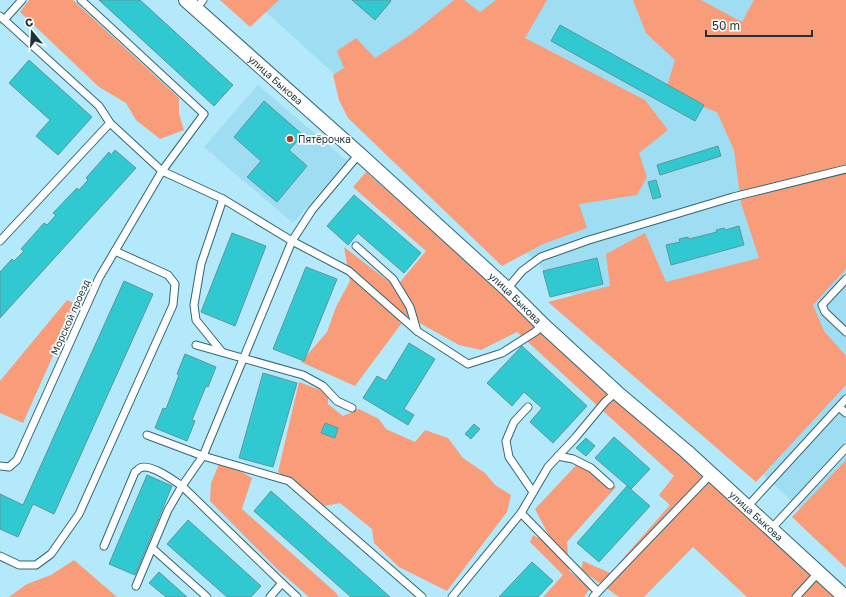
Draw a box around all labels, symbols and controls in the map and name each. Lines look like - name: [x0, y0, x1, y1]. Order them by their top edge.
- north arrow: [12, 12, 52, 52]
- scale bar: [706, 12, 812, 38]
- text: С: [23, 15, 35, 29]
- text: 50 m: [712, 18, 740, 33]
- street label: улица Быкова: [246, 52, 305, 107]
- place label: Пятёрочка: [298, 133, 351, 145]
- marker: Пятёрочка: [285, 134, 295, 144]
- street label: улица Быкова: [486, 270, 544, 326]
- street label: Морской проезд: [48, 277, 92, 357]
- street label: улица Быкова: [727, 488, 786, 543]

